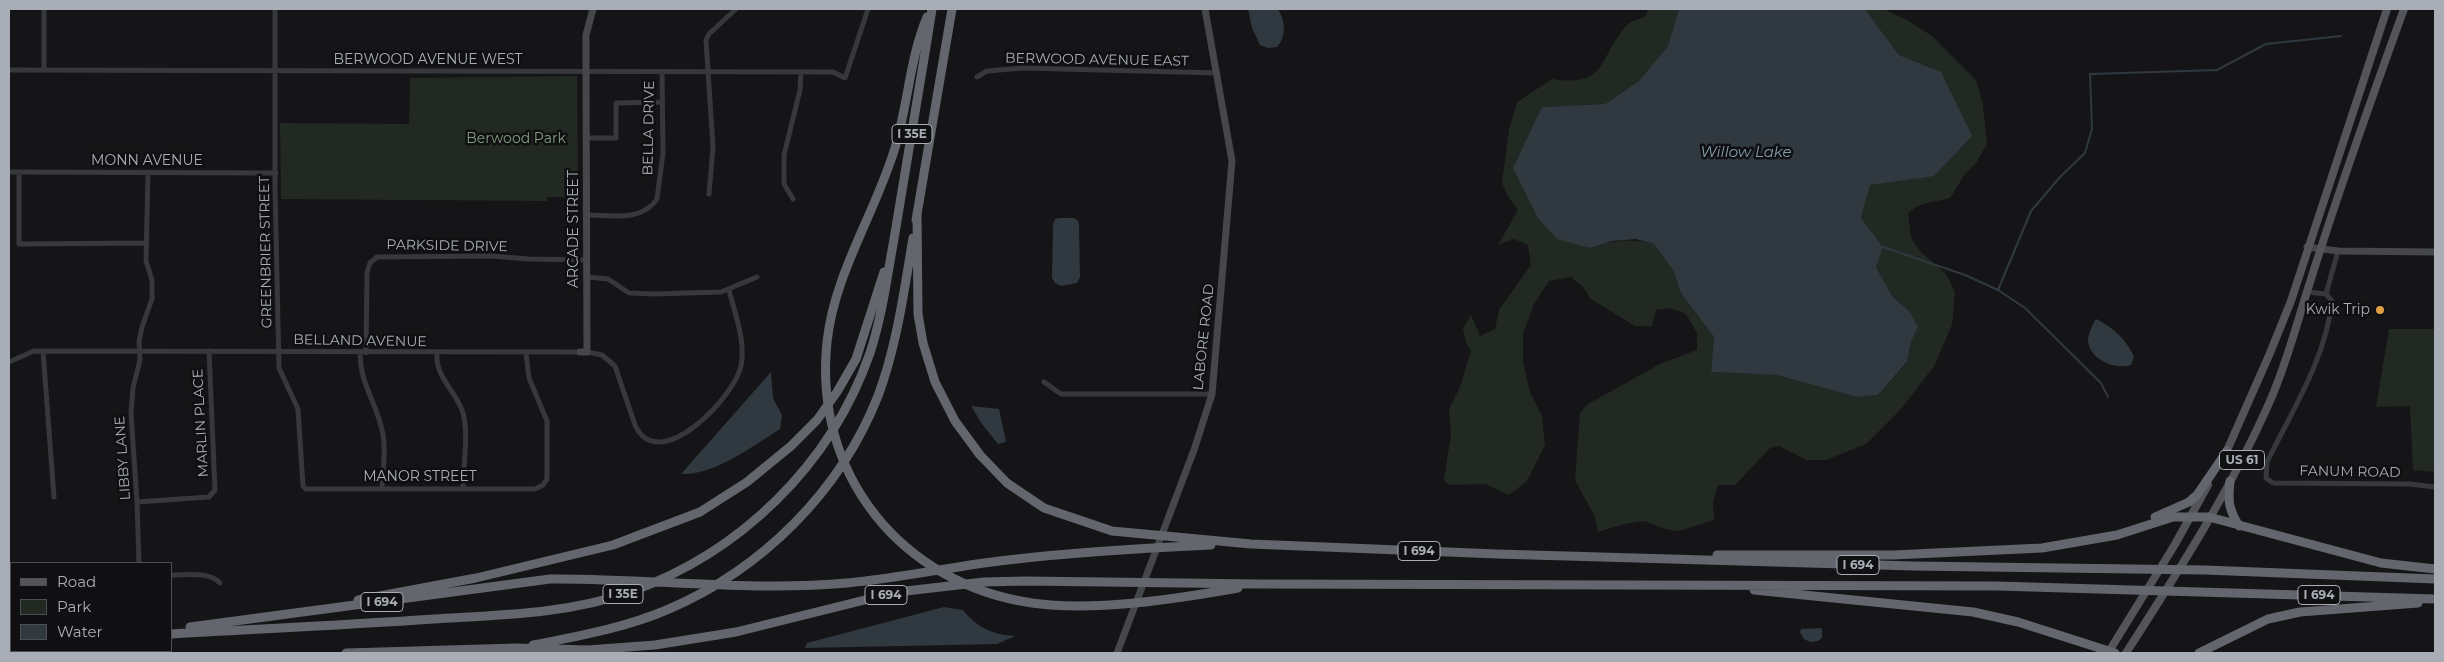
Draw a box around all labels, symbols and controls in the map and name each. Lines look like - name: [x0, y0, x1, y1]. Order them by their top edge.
- street label: BERWOOD AVENUE EAST: [1005, 50, 1189, 70]
- street label: BERWOOD AVENUE WEST: [333, 52, 523, 68]
- street label: BELLA DRIVE: [640, 80, 658, 176]
- road number: I 35E: [892, 125, 932, 144]
- park label: Berwood Park: [466, 131, 566, 147]
- water label: Willow Lake: [1700, 144, 1792, 162]
- street label: MONN AVENUE: [91, 153, 203, 169]
- street label: ARCADE STREET: [566, 170, 582, 288]
- street label: GREENBRIER STREET: [256, 176, 276, 328]
- street label: PARKSIDE DRIVE: [386, 237, 508, 255]
- street label: LABORE ROAD: [1190, 283, 1218, 391]
- place label: Kwik Trip: [2306, 302, 2370, 318]
- marker: Kwik Trip: [2374, 304, 2386, 316]
- street label: BELLAND AVENUE: [293, 331, 427, 351]
- street label: MARLIN PLACE: [190, 368, 212, 478]
- street label: LIBBY LANE: [112, 415, 134, 501]
- road number: US 61: [2220, 450, 2264, 470]
- street label: FANUM ROAD: [2299, 463, 2401, 481]
- street label: MANOR STREET: [363, 469, 477, 485]
- road number: I 694: [1398, 542, 1440, 560]
- road number: I 694: [1837, 556, 1879, 574]
- legend: [10, 562, 172, 652]
- text: Road: [57, 572, 96, 591]
- road number: I 35E: [603, 584, 643, 604]
- road number: I 694: [865, 586, 907, 604]
- road number: I 694: [2298, 586, 2340, 604]
- road number: I 694: [361, 592, 403, 612]
- text: Park: [57, 597, 91, 616]
- text: Water: [57, 622, 103, 641]

